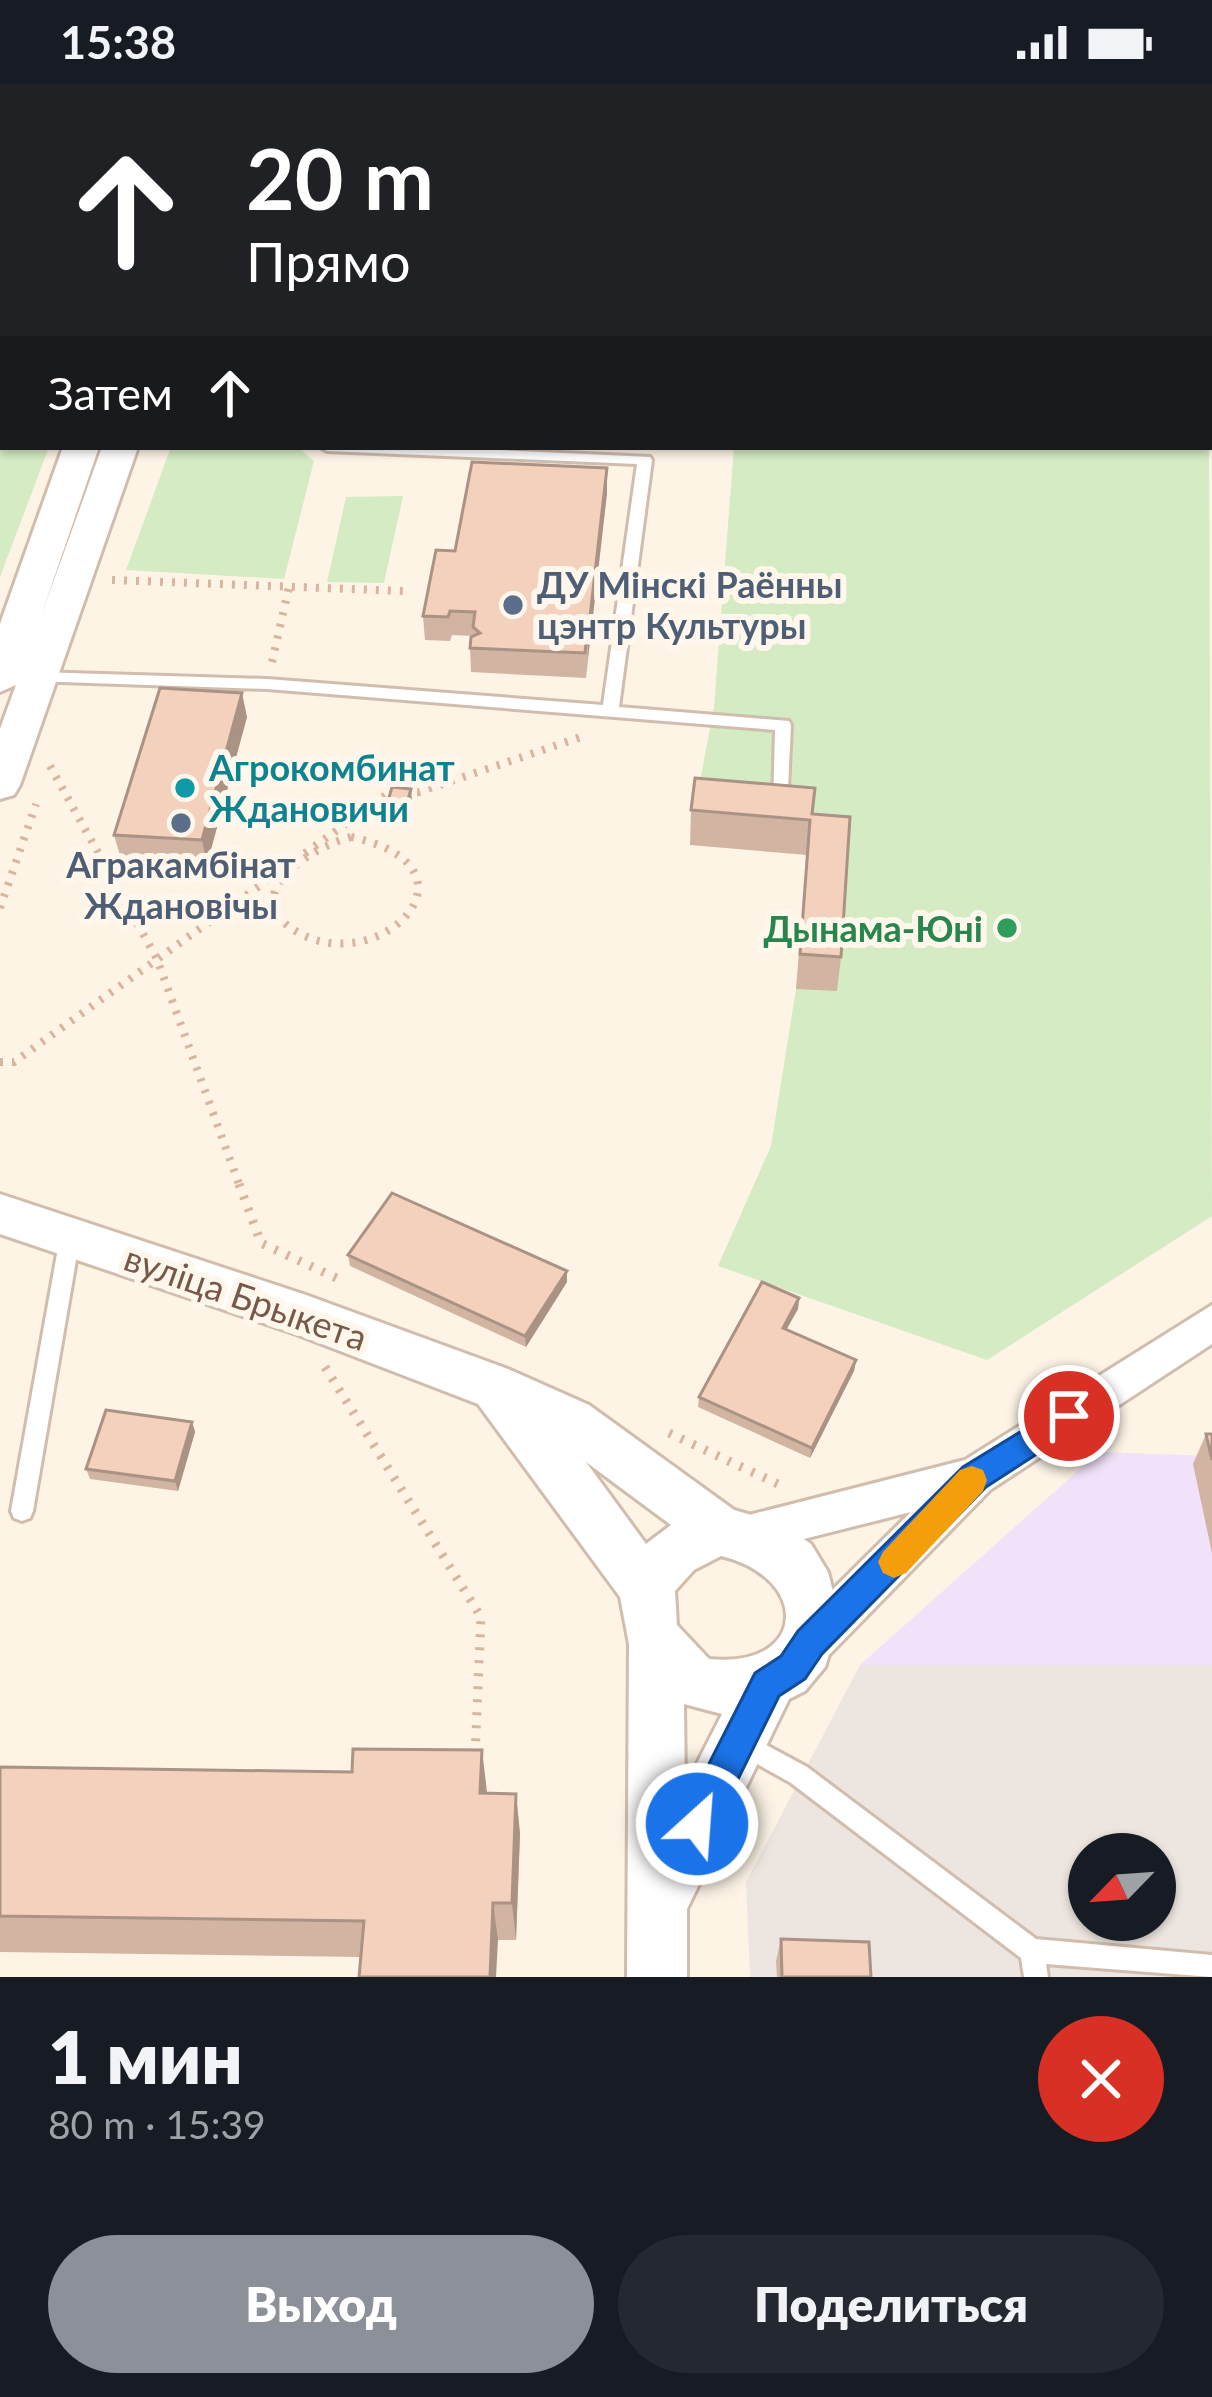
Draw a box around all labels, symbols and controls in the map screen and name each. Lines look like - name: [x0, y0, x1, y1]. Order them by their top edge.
- text: 15:38: [60, 15, 176, 69]
- text: 20 m: [246, 127, 434, 228]
- icon: ahead: [48, 132, 204, 288]
- text: Прямо: [246, 229, 411, 294]
- icon: ahead: [197, 360, 263, 426]
- text: Затем: [48, 366, 173, 420]
- place label: ДУ Мінскі Раённы цэнтр Культуры: [537, 562, 842, 647]
- marker: ДУ Мінскі Раённы цэнтр Культуры: [500, 592, 526, 618]
- place label: Агрокомбинат Ждановичи: [208, 745, 455, 830]
- marker: Агрокомбинат Ждановичи: [172, 775, 198, 801]
- marker: Агракамбінат Ждановічы: [168, 810, 194, 836]
- place label: Агракамбінат Ждановічы: [65, 842, 296, 927]
- place label: Дынама-Юні: [764, 906, 983, 950]
- marker: Дынама-Юні: [994, 915, 1020, 941]
- street label: вуліца Брыкета: [119, 1235, 373, 1359]
- pin: [1018, 1365, 1120, 1467]
- icon: arrive: [1036, 1383, 1102, 1449]
- position arrow: [634, 1761, 760, 1887]
- north arrow: [1068, 1833, 1176, 1941]
- map controls: [1068, 1833, 1176, 1941]
- text: 1 мин: [48, 2013, 243, 2099]
- button: close: [1038, 2016, 1164, 2142]
- text: 80 m · 15:39: [48, 2101, 266, 2147]
- button: Выход: [48, 2235, 594, 2373]
- button: Поделиться: [618, 2235, 1164, 2373]

